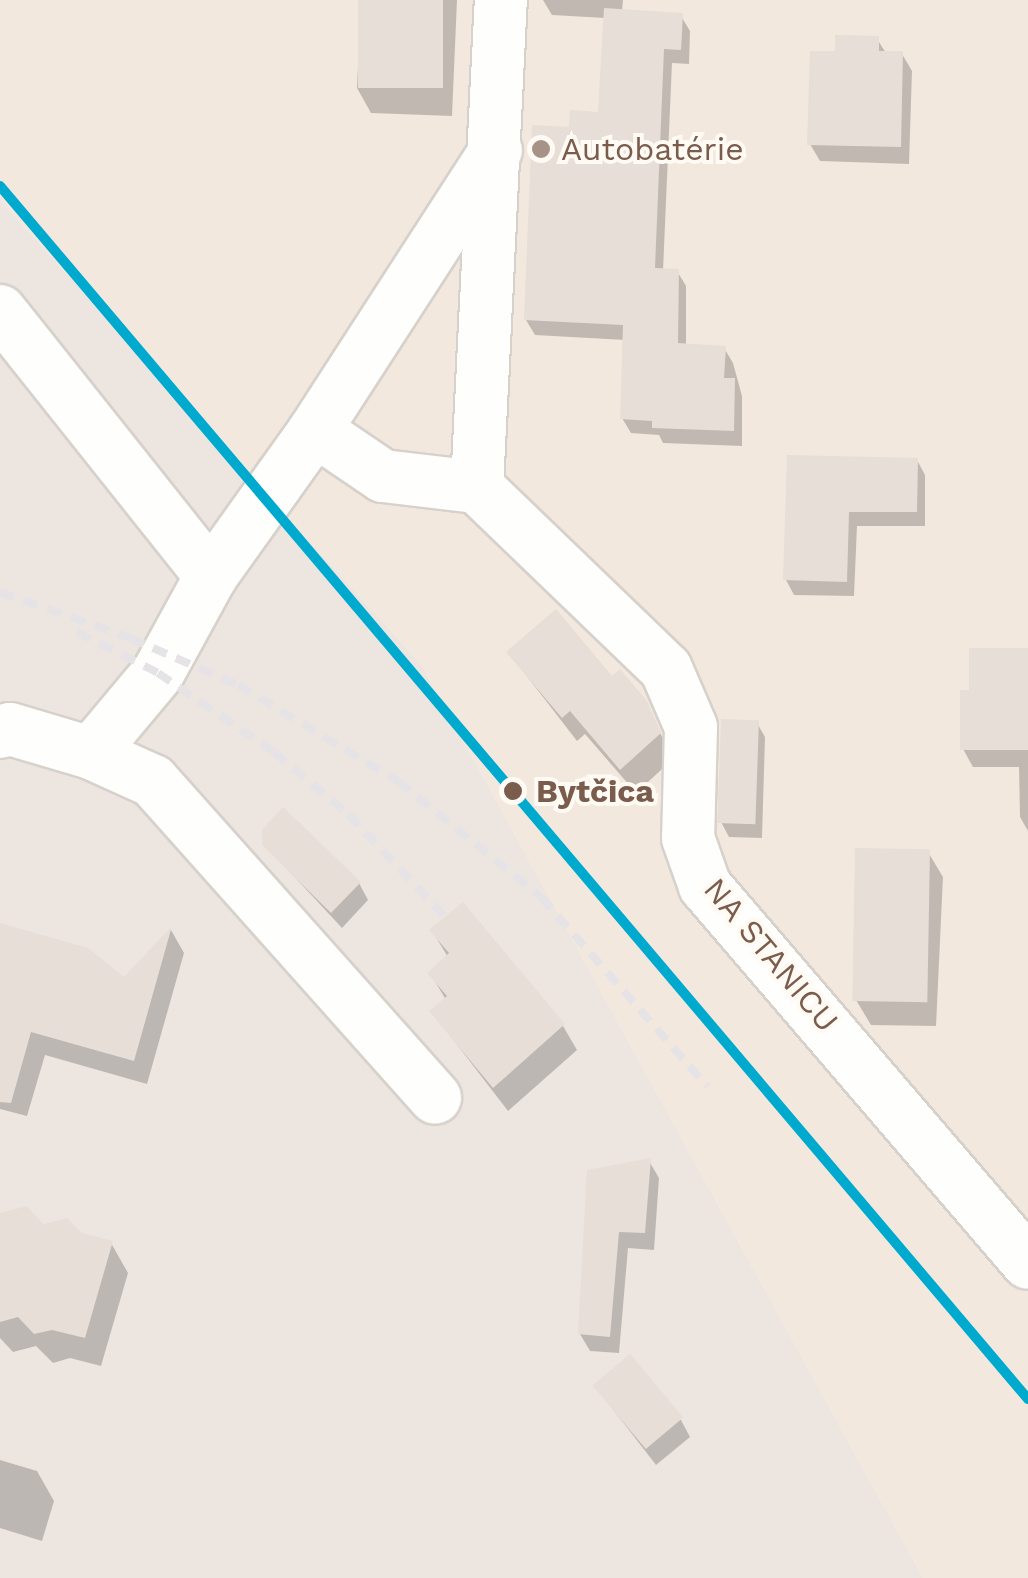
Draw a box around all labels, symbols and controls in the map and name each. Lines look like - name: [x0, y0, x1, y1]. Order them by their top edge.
- place label: Autobatérie: [561, 130, 744, 168]
- marker: Autobatérie: [530, 138, 552, 160]
- place label: Bytčica: [536, 772, 654, 810]
- marker: Bytčica: [500, 778, 526, 804]
- street label: NA STANICU: [695, 870, 847, 1040]

